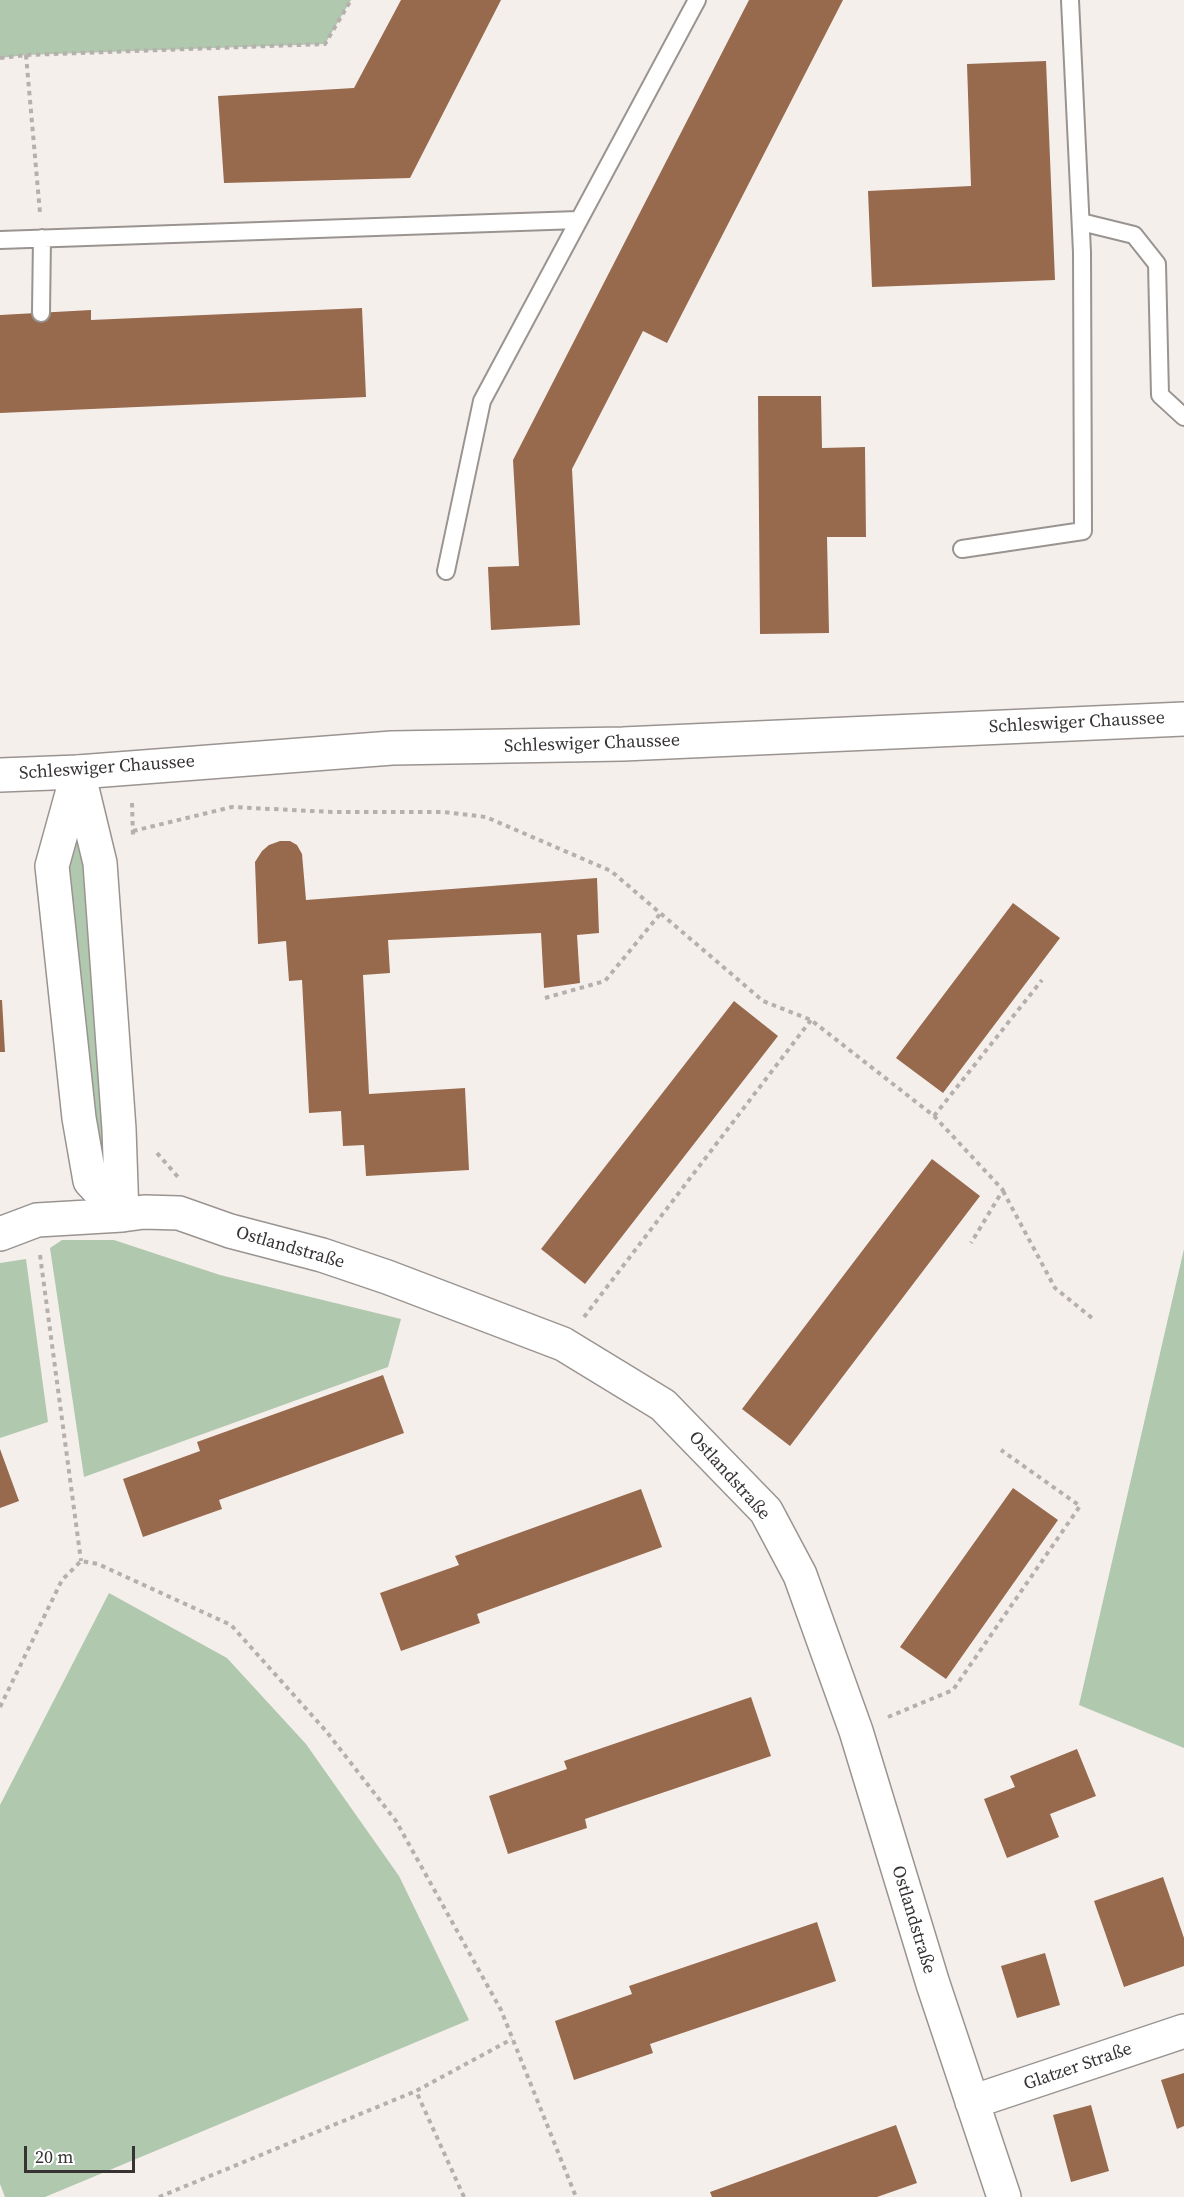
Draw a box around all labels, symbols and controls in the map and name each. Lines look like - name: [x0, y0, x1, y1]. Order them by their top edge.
- street label: Schleswiger Chaussee: [989, 708, 1165, 738]
- street label: Schleswiger Chaussee: [504, 730, 680, 758]
- street label: Schleswiger Chaussee: [18, 751, 196, 785]
- street label: Ostlandstraße: [233, 1222, 347, 1274]
- street label: Ostlandstraße: [684, 1427, 774, 1525]
- street label: Ostlandstraße: [886, 1863, 940, 1977]
- street label: Glatzer Straße: [1021, 2038, 1135, 2096]
- scale bar: [27, 2134, 138, 2172]
- text: 20 m: [35, 2144, 73, 2169]

